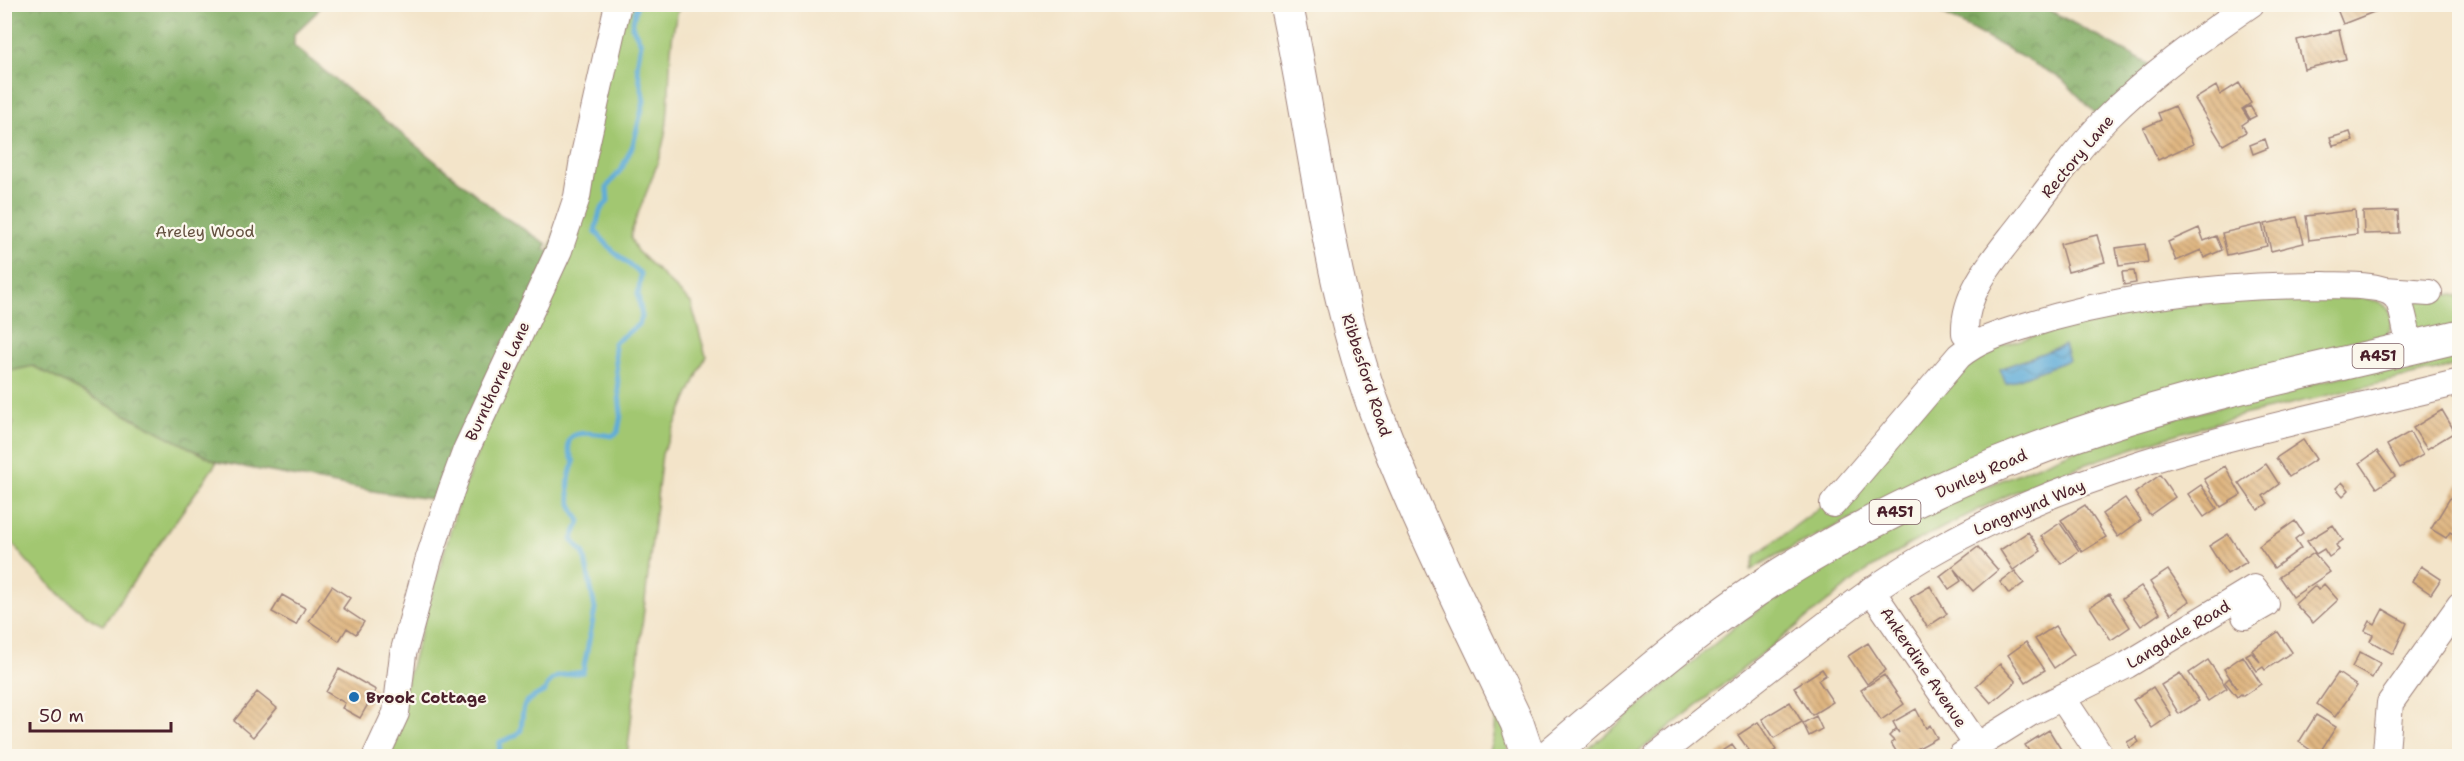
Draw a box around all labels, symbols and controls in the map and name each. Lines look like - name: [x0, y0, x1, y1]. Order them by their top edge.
- street label: Rectory Lane: [2036, 110, 2118, 202]
- park label: Areley Wood: [155, 221, 255, 242]
- street label: Ribbesford Road: [1337, 311, 1396, 439]
- street label: Burnthorne Lane: [461, 318, 534, 444]
- road number: A451: [2352, 344, 2404, 368]
- street label: Dunley Road: [1932, 444, 2030, 503]
- street label: Longmynd Way: [1970, 474, 2088, 540]
- road number: A451: [1870, 500, 1920, 524]
- street label: Langdale Road: [2123, 595, 2234, 674]
- street label: Ankerdine Avenue: [1876, 603, 1972, 731]
- place label: Brook Cottage: [366, 687, 487, 708]
- marker: Brook Cottage: [347, 690, 361, 704]
- scale bar: [30, 695, 171, 733]
- text: 50 m: [39, 704, 84, 728]

